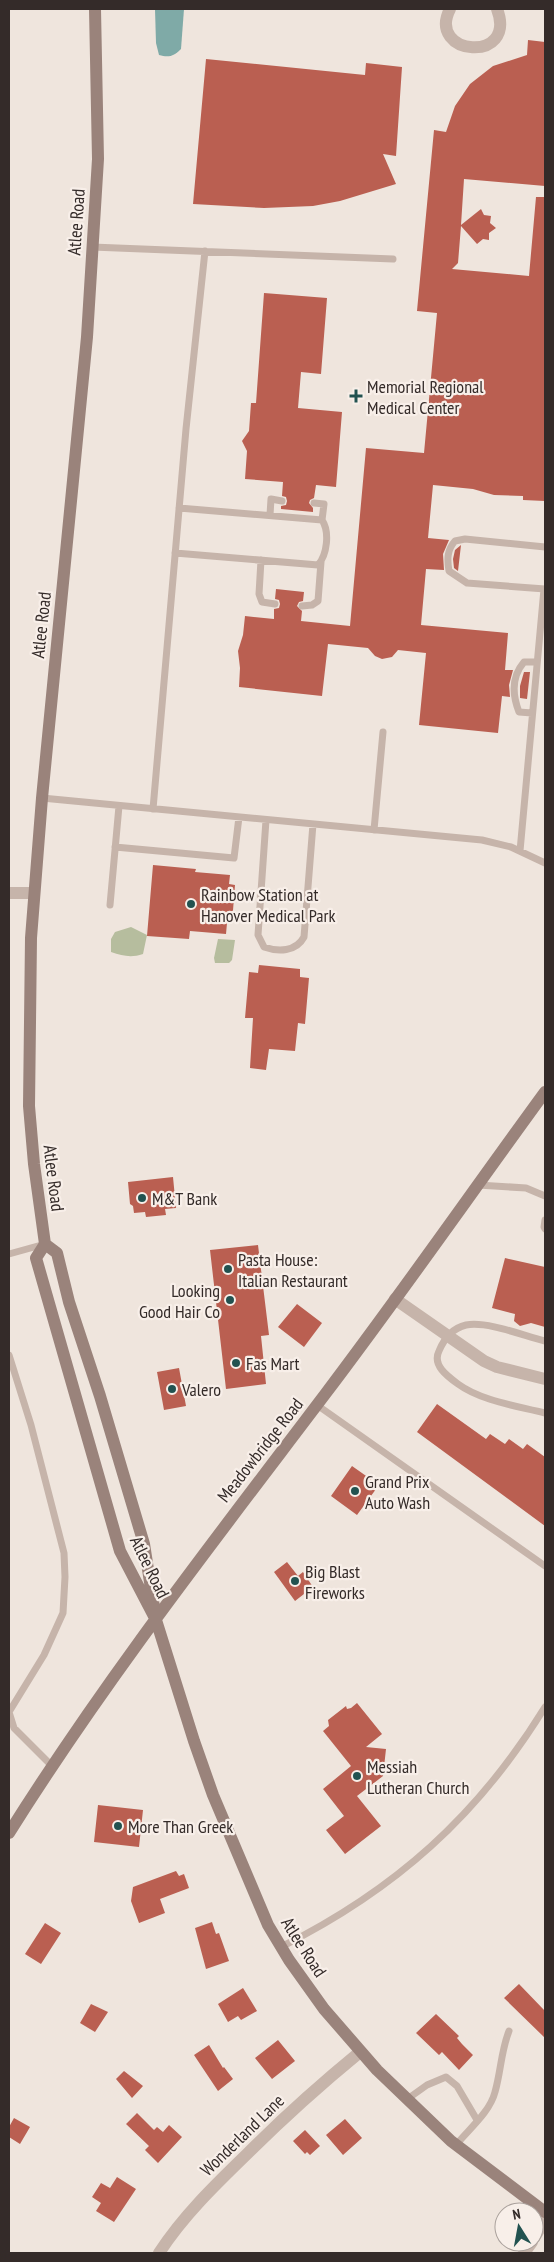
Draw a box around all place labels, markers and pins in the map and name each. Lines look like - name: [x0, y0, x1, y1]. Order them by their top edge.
- place label: Memorial Regional Medical Center: [367, 375, 484, 419]
- marker: Memorial Regional Medical Center: [349, 389, 363, 403]
- place label: Rainbow Station at Hanover Medical Park: [201, 883, 335, 927]
- marker: Rainbow Station at Hanover Medical Park: [185, 898, 197, 910]
- place label: M&T Bank: [152, 1187, 217, 1210]
- marker: M&T Bank: [136, 1192, 148, 1204]
- place label: Pasta House: Italian Restaurant: [238, 1248, 348, 1292]
- marker: Pasta House: Italian Restaurant: [222, 1263, 234, 1275]
- place label: Looking Good Hair Co: [139, 1279, 220, 1323]
- marker: Looking Good Hair Co: [224, 1294, 236, 1306]
- place label: Fas Mart: [246, 1352, 300, 1375]
- marker: Fas Mart: [230, 1357, 242, 1369]
- place label: Valero: [181, 1378, 221, 1401]
- marker: Valero: [166, 1383, 178, 1395]
- place label: Grand Prix Auto Wash: [365, 1470, 430, 1514]
- marker: Grand Prix Auto Wash: [349, 1485, 361, 1497]
- place label: Big Blast Fireworks: [305, 1560, 365, 1604]
- marker: Big Blast Fireworks: [289, 1575, 301, 1587]
- place label: Messiah Lutheran Church: [367, 1755, 469, 1799]
- marker: Messiah Lutheran Church: [351, 1770, 363, 1782]
- place label: More Than Greek: [128, 1815, 233, 1838]
- marker: More Than Greek: [112, 1820, 124, 1832]

